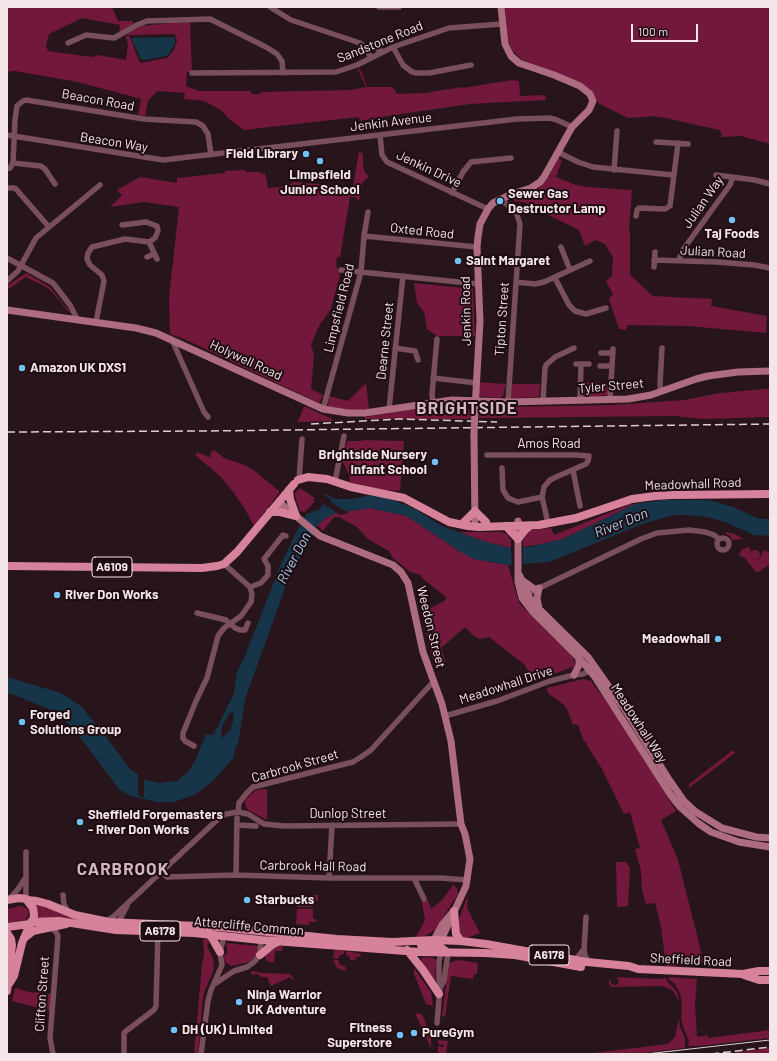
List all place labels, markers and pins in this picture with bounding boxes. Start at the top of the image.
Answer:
place label: Field Library [226,146,298,162]
marker: Field Library [301,149,311,159]
marker: Limpsfield Junior School [315,156,325,166]
place label: Limpsfield Junior School [280,167,360,198]
place label: Sewer Gas Destructor Lamp [508,186,606,217]
marker: Sewer Gas Destructor Lamp [495,196,505,206]
marker: Taj Foods [727,215,737,225]
place label: Taj Foods [705,226,759,242]
place label: Saint Margaret [466,253,550,269]
marker: Saint Margaret [453,256,463,266]
place label: Amazon UK DXS1 [30,360,126,376]
marker: Amazon UK DXS1 [17,363,27,373]
place label: Brightside Nursery Infant School [319,447,427,478]
marker: Brightside Nursery Infant School [430,457,440,467]
place label: River Don Works [65,587,158,603]
marker: River Don Works [52,590,62,600]
place label: Meadowhall [642,631,710,647]
marker: Meadowhall [713,634,723,644]
place label: Forged Solutions Group [30,707,121,738]
marker: Forged Solutions Group [17,717,27,727]
place label: Sheffield Forgemasters - River Don Works [88,807,223,838]
marker: Sheffield Forgemasters - River Don Works [75,817,85,827]
place label: Starbucks [255,892,314,908]
marker: Starbucks [242,895,252,905]
place label: Ninja Warrior UK Adventure [247,987,326,1018]
marker: Ninja Warrior UK Adventure [234,997,244,1007]
place label: Fitness Superstore [327,1020,392,1051]
place label: DH (UK) Limited [182,1022,273,1038]
marker: DH (UK) Limited [169,1025,179,1035]
place label: PureGym [422,1025,474,1041]
marker: PureGym [409,1028,419,1038]
marker: Fitness Superstore [395,1030,405,1040]

